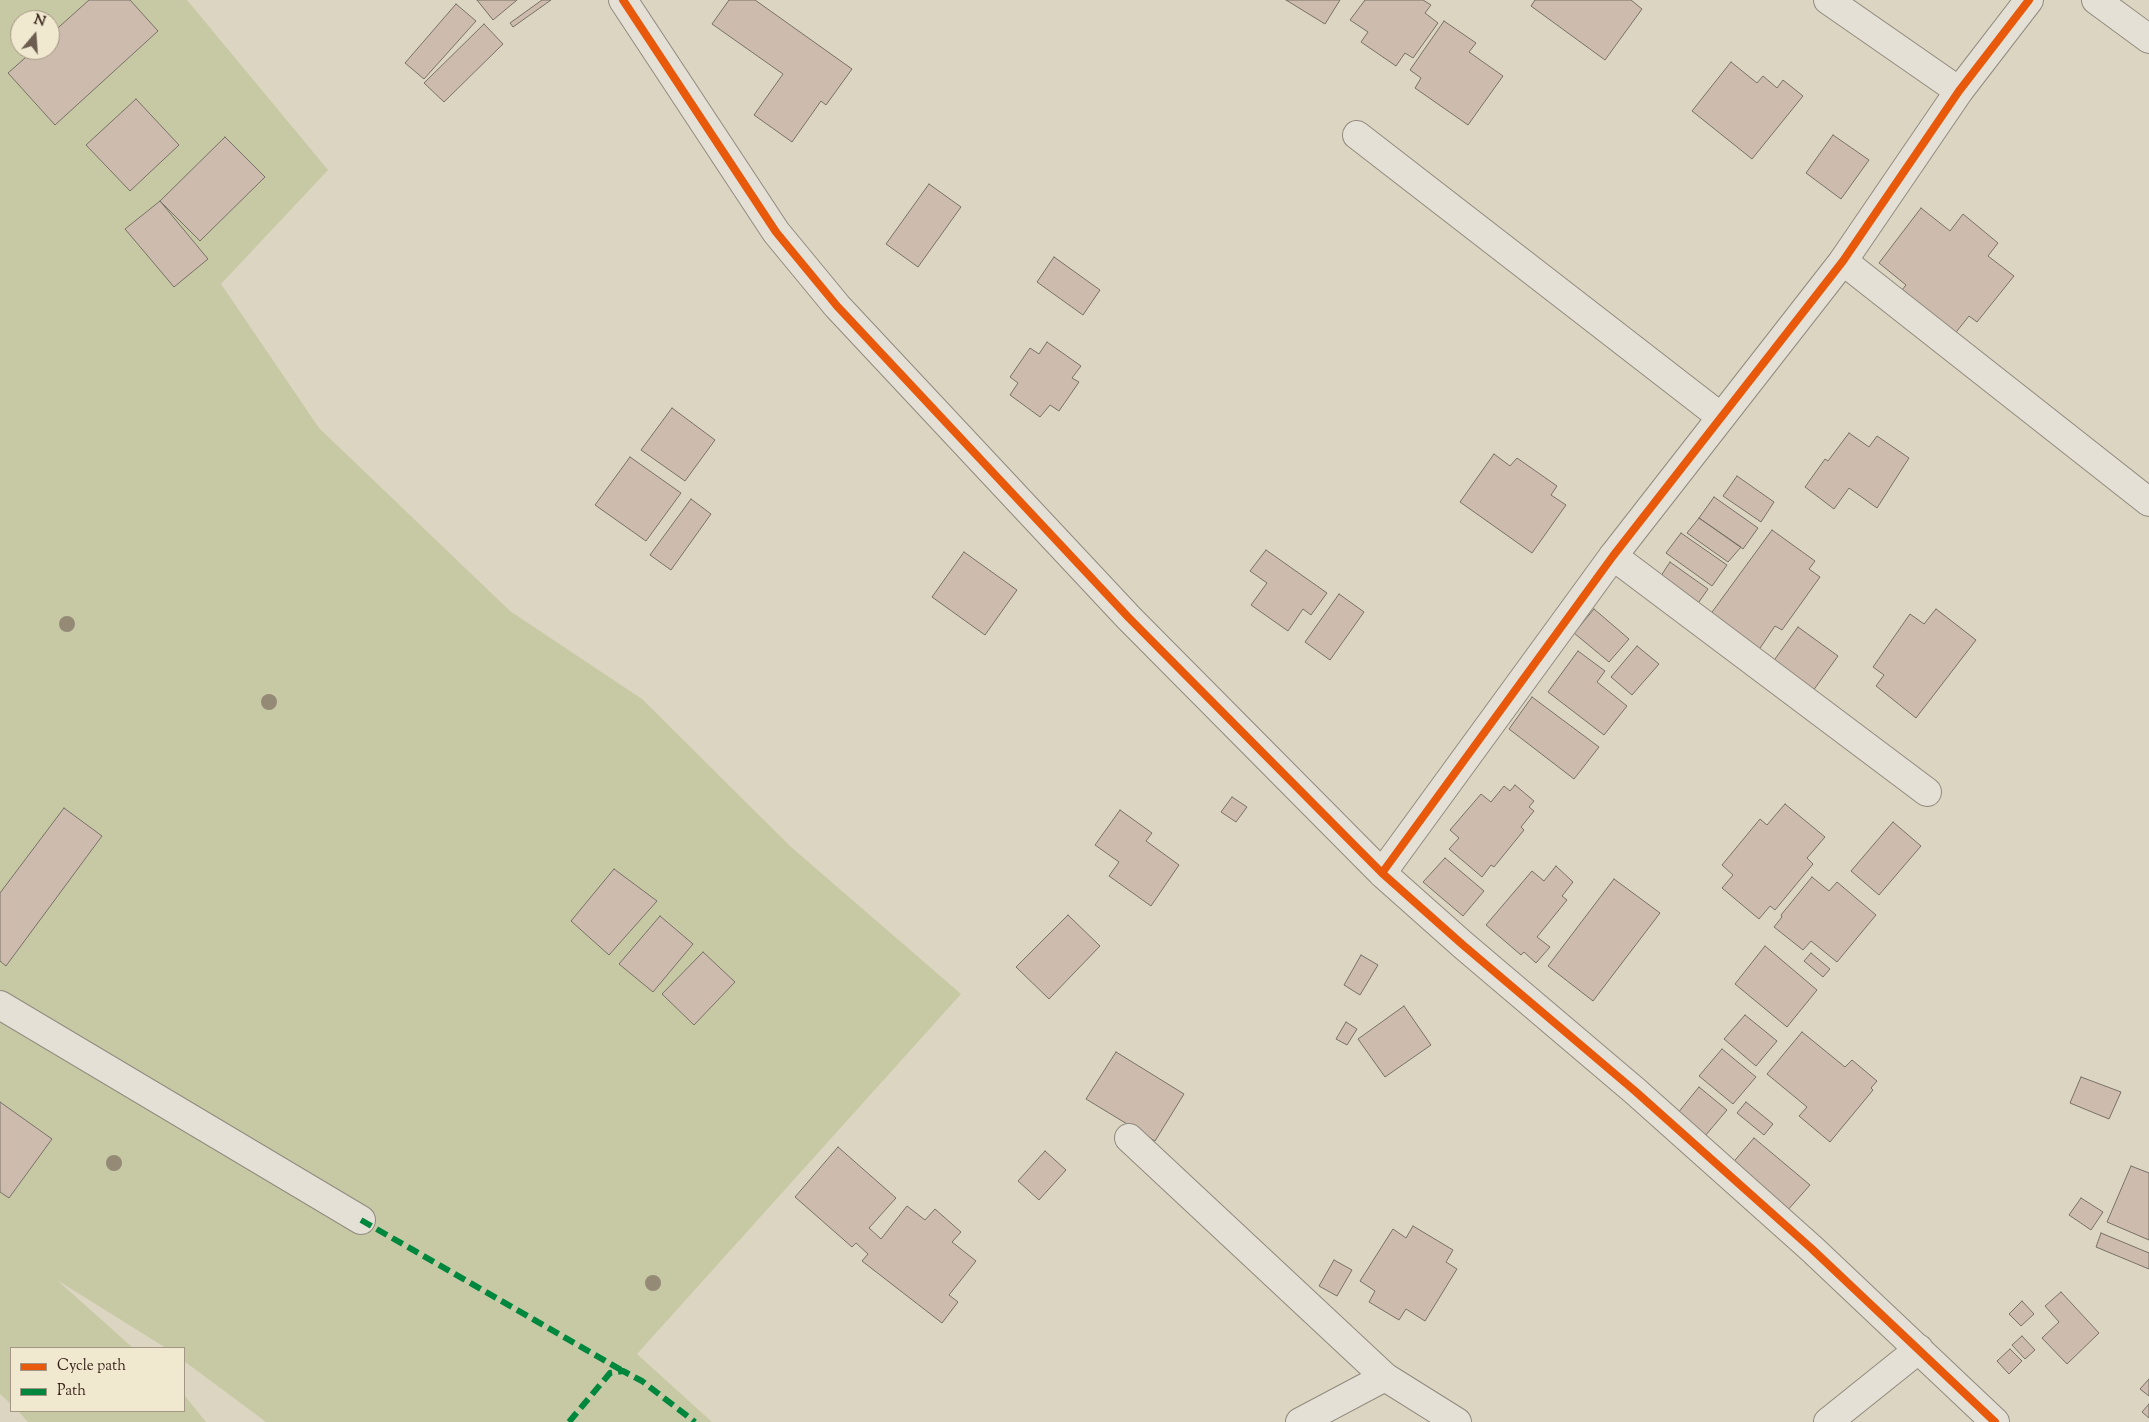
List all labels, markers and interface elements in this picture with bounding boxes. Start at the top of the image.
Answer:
north arrow [10,10,60,60]
text: N [31,10,48,33]
legend [10,1347,185,1412]
text: Cycle path [57,1356,126,1377]
text: Path [57,1381,86,1402]

